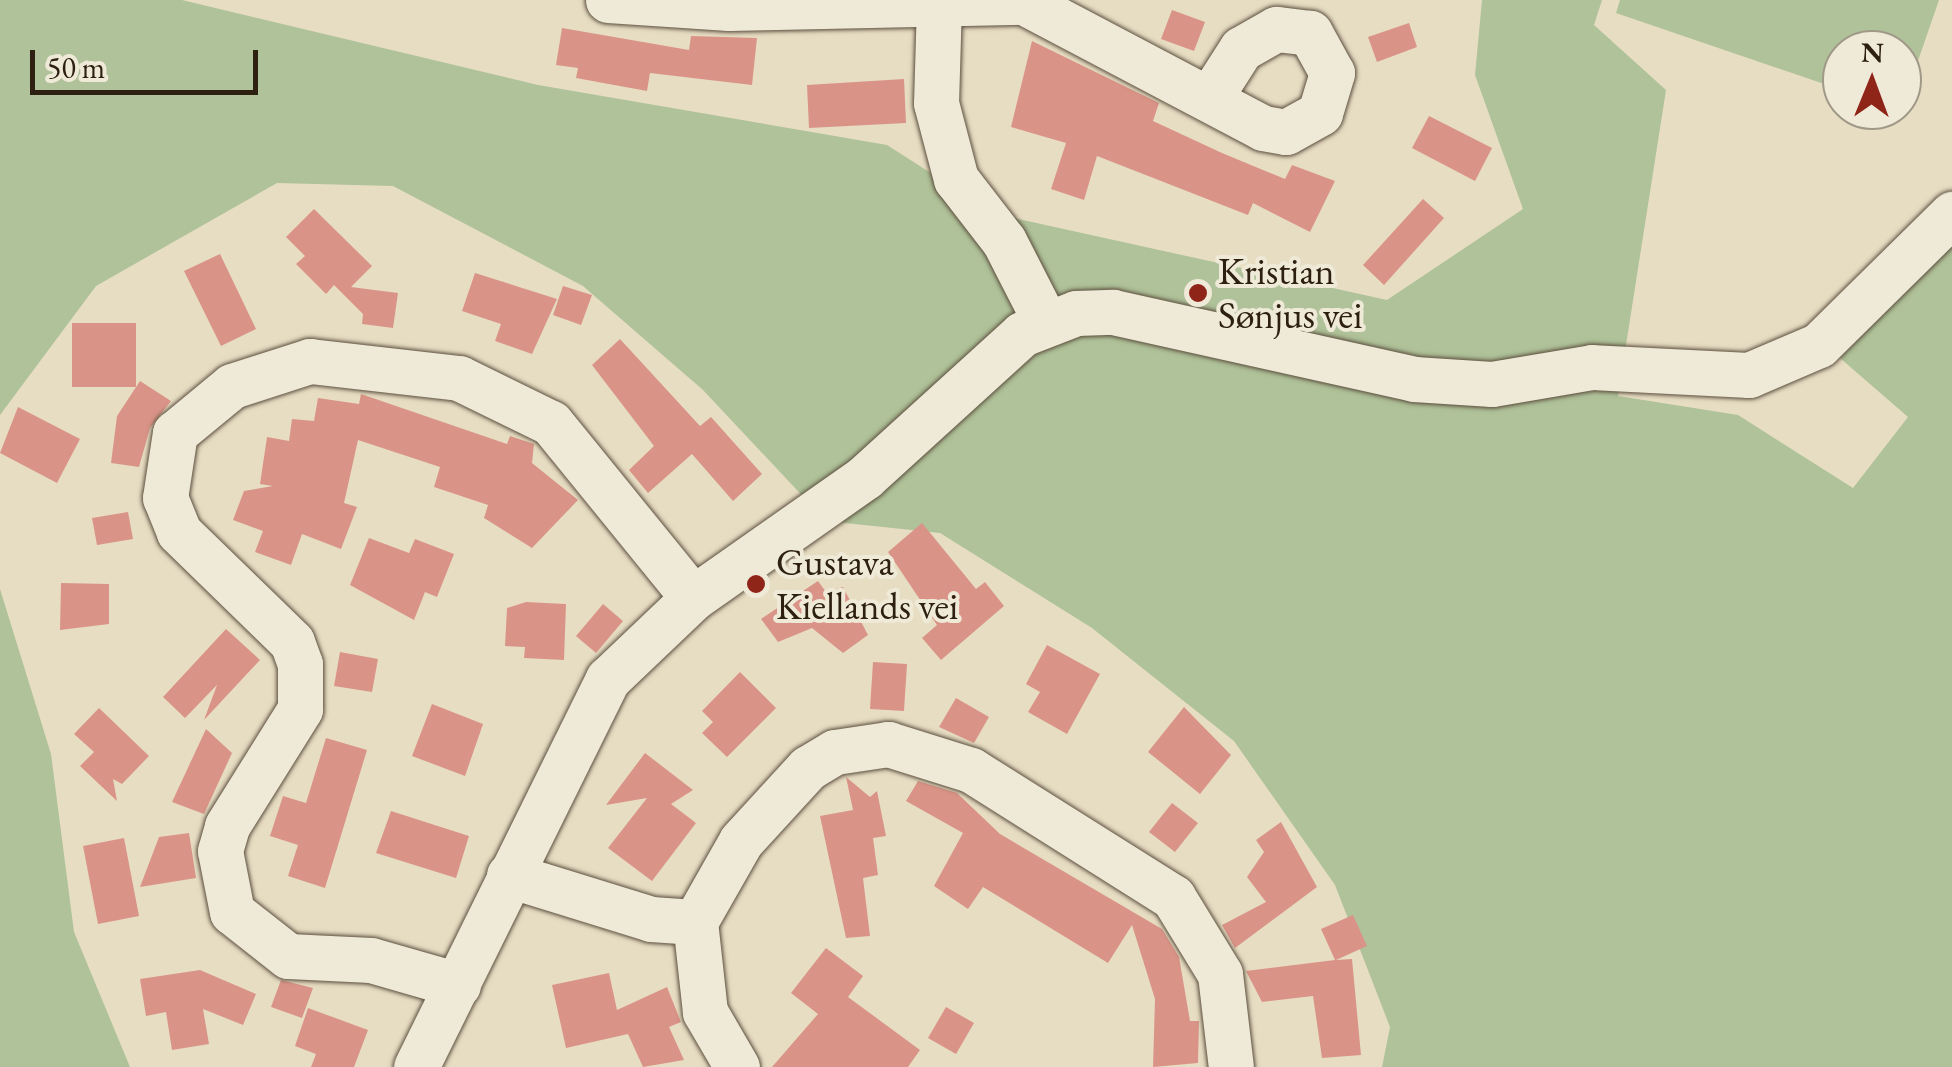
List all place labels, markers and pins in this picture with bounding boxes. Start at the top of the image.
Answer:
place label: Kristian Sønjus vei [1218,248,1362,338]
marker: Kristian Sønjus vei [1187,282,1209,304]
place label: Gustava Kiellands vei [776,539,958,628]
marker: Gustava Kiellands vei [745,573,767,595]

